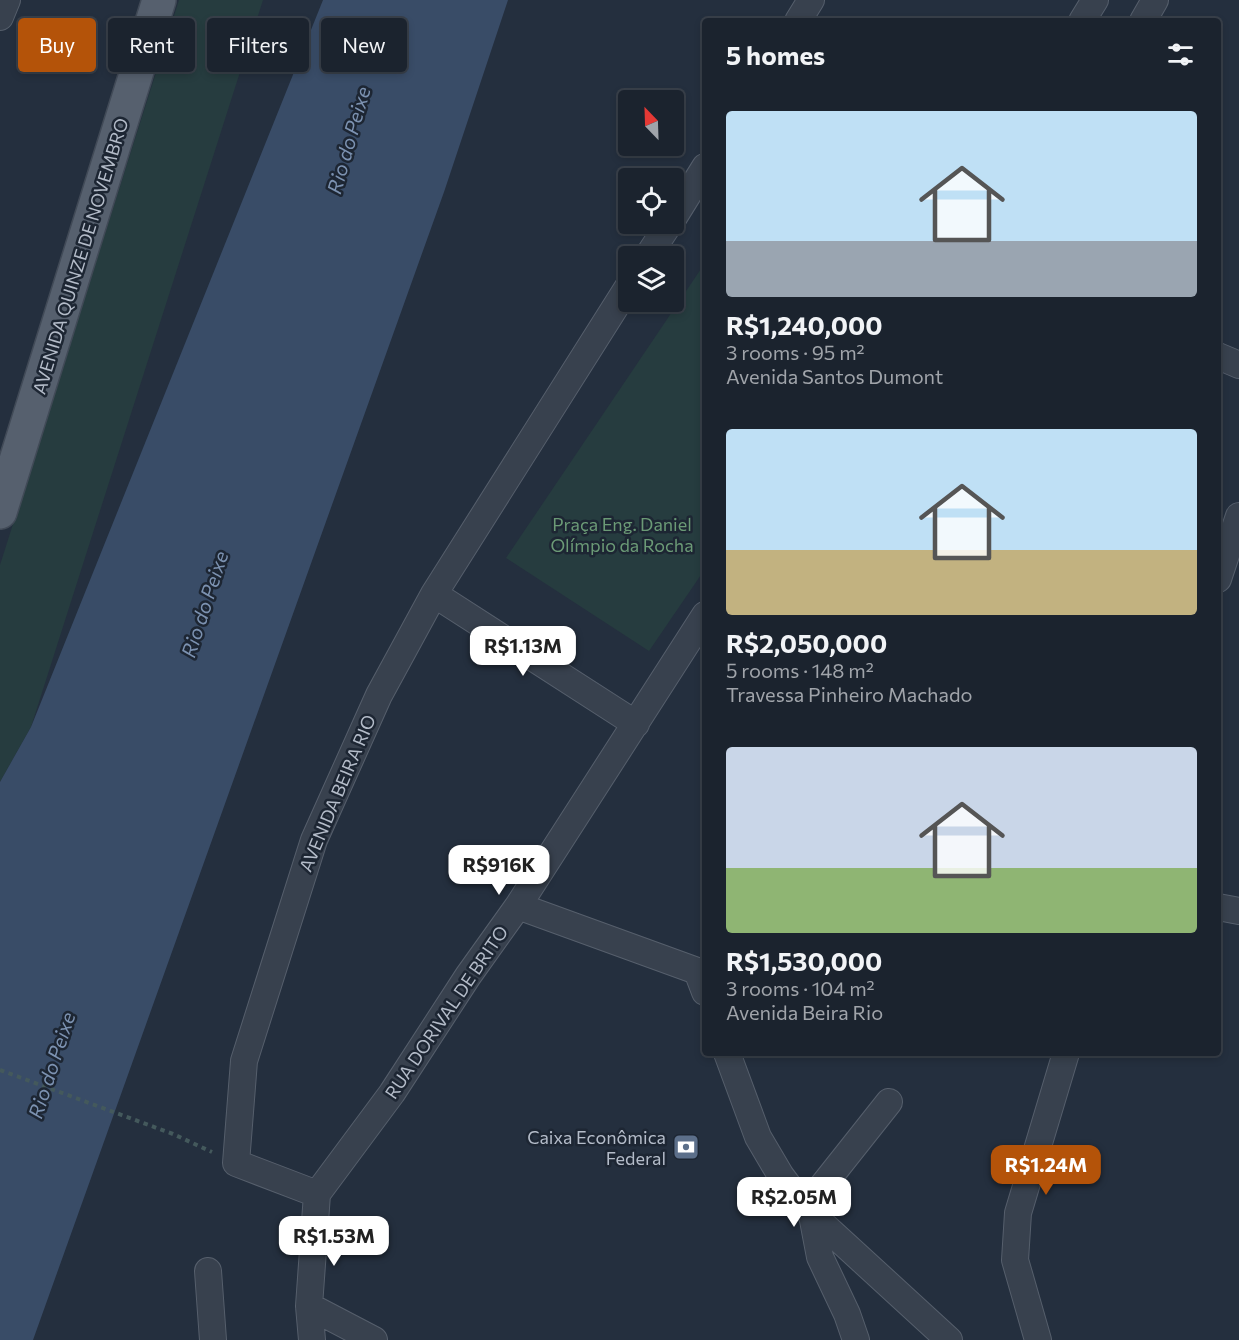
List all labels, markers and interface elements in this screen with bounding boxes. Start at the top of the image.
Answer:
chip: Buy [18,18,96,72]
chip: Rent [108,18,195,72]
chip: Filters [207,18,309,72]
chip: New [321,18,407,72]
icon: filters [1164,38,1197,71]
text: 5 homes [726,39,825,70]
water label: Rio do Peixe [321,83,375,196]
north arrow [618,90,684,156]
map controls [618,90,684,312]
street label: AVENIDA QUINZE DE NOVEMBRO [27,115,133,397]
icon: home [908,150,1016,258]
button: locate [618,168,684,234]
button: layers [618,246,684,312]
text: R$1,240,000 [726,309,882,340]
text: 3 rooms · 95 m² [726,340,865,364]
text: Avenida Santos Dumont [726,364,943,388]
icon: home [908,468,1016,576]
park label: Praça Eng. Daniel Olímpio da Rocha [550,513,694,556]
water label: Rio do Peixe [176,547,233,660]
pin: R$1.13M [468,626,578,677]
text: R$2,050,000 [726,627,887,658]
text: R$1.13M [484,633,562,657]
text: 5 rooms · 148 m² [726,658,874,682]
text: Travessa Pinheiro Machado [726,682,973,706]
street label: AVENIDA BEIRA RIO [294,711,380,875]
icon: home [908,786,1016,894]
pin: R$916K [450,845,548,896]
text: R$916K [462,852,536,876]
street label: RUA DORIVAL DE BRITO [380,921,512,1103]
text: R$1,530,000 [726,945,882,976]
text: 3 rooms · 104 m² [726,976,875,1000]
text: Avenida Beira Rio [726,1000,883,1024]
water label: Rio do Peixe [23,1008,80,1121]
place label: Caixa Econômica Federal [527,1126,666,1169]
bank icon: Caixa Econômica Federal [671,1132,701,1162]
pin: R$1.24M [991,1145,1101,1196]
text: R$1.24M [1005,1152,1087,1176]
pin: R$2.05M [739,1177,849,1228]
text: R$2.05M [751,1184,837,1208]
pin: R$1.53M [279,1216,389,1267]
text: R$1.53M [293,1223,375,1247]

